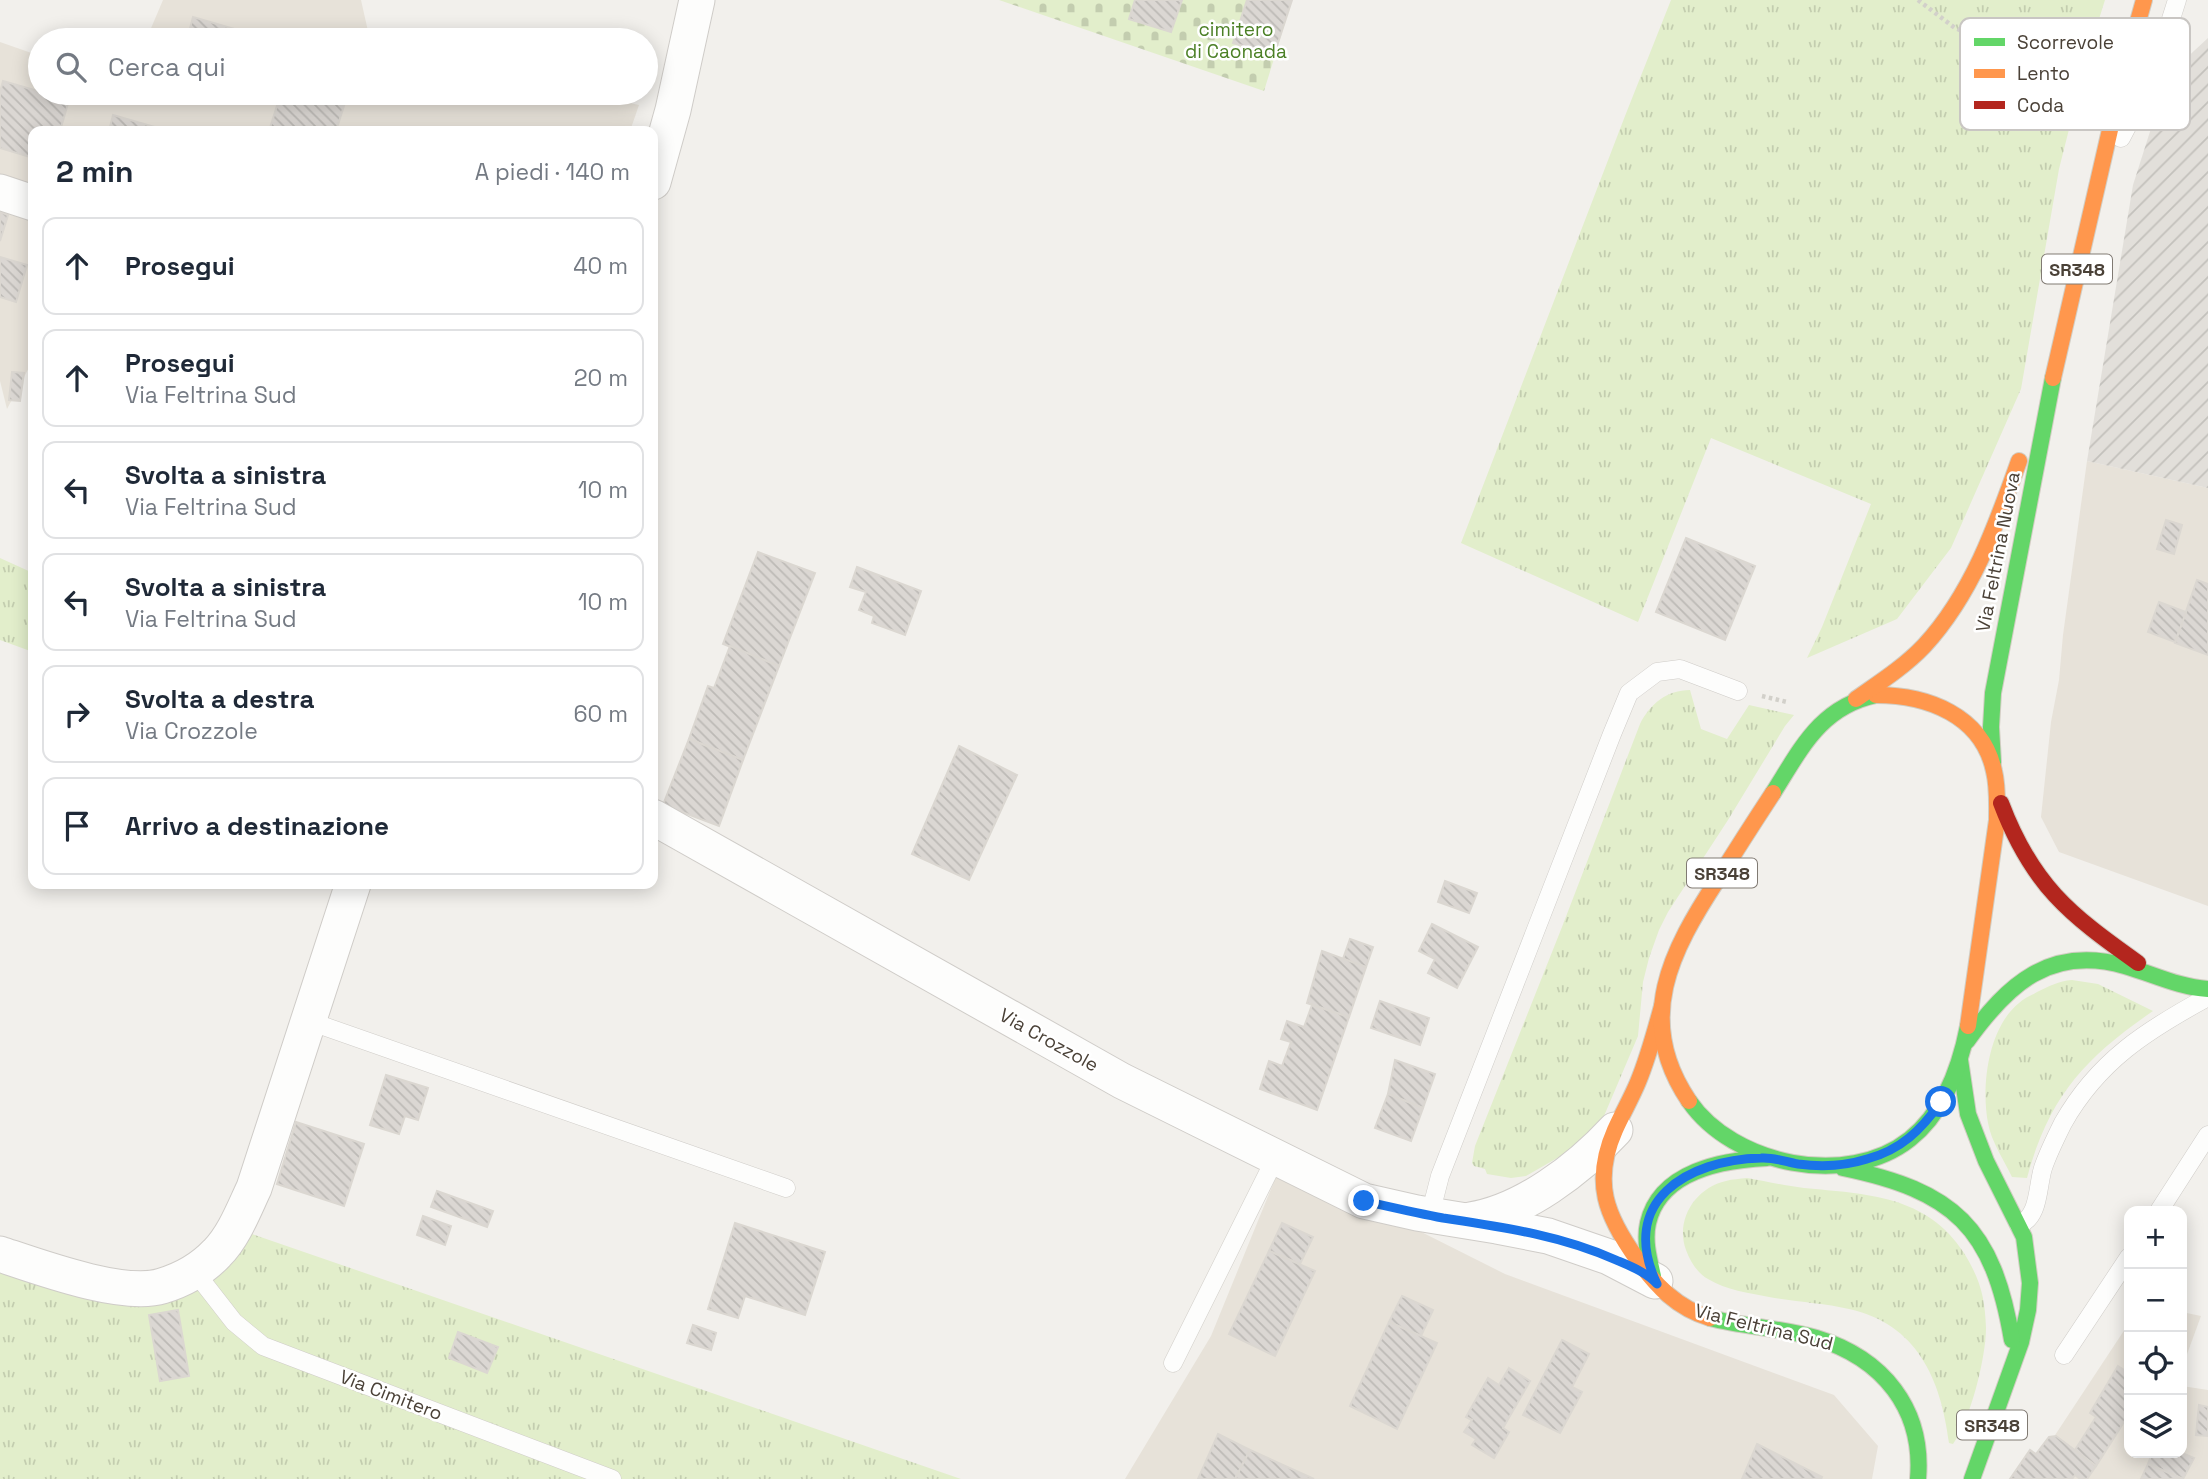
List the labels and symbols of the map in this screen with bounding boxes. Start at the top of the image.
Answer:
park label: cimitero di Caonada [1185,17,1287,64]
legend [1960,18,2190,130]
text: Scorrevole [2017,30,2114,55]
text: Lento [2017,61,2070,86]
text: Coda [2017,93,2064,118]
road number: SR348 [2042,255,2112,284]
street label: Via Feltrina Nuova [1970,470,2026,634]
road number: SR348 [1687,858,1757,888]
street label: Via Crozzole [995,1002,1103,1078]
route start [1925,1086,1956,1117]
route end [1348,1185,1379,1216]
street label: Via Feltrina Sud [1692,1298,1836,1356]
street label: Via Cimitero [336,1364,446,1426]
road number: SR348 [1957,1410,2027,1440]

